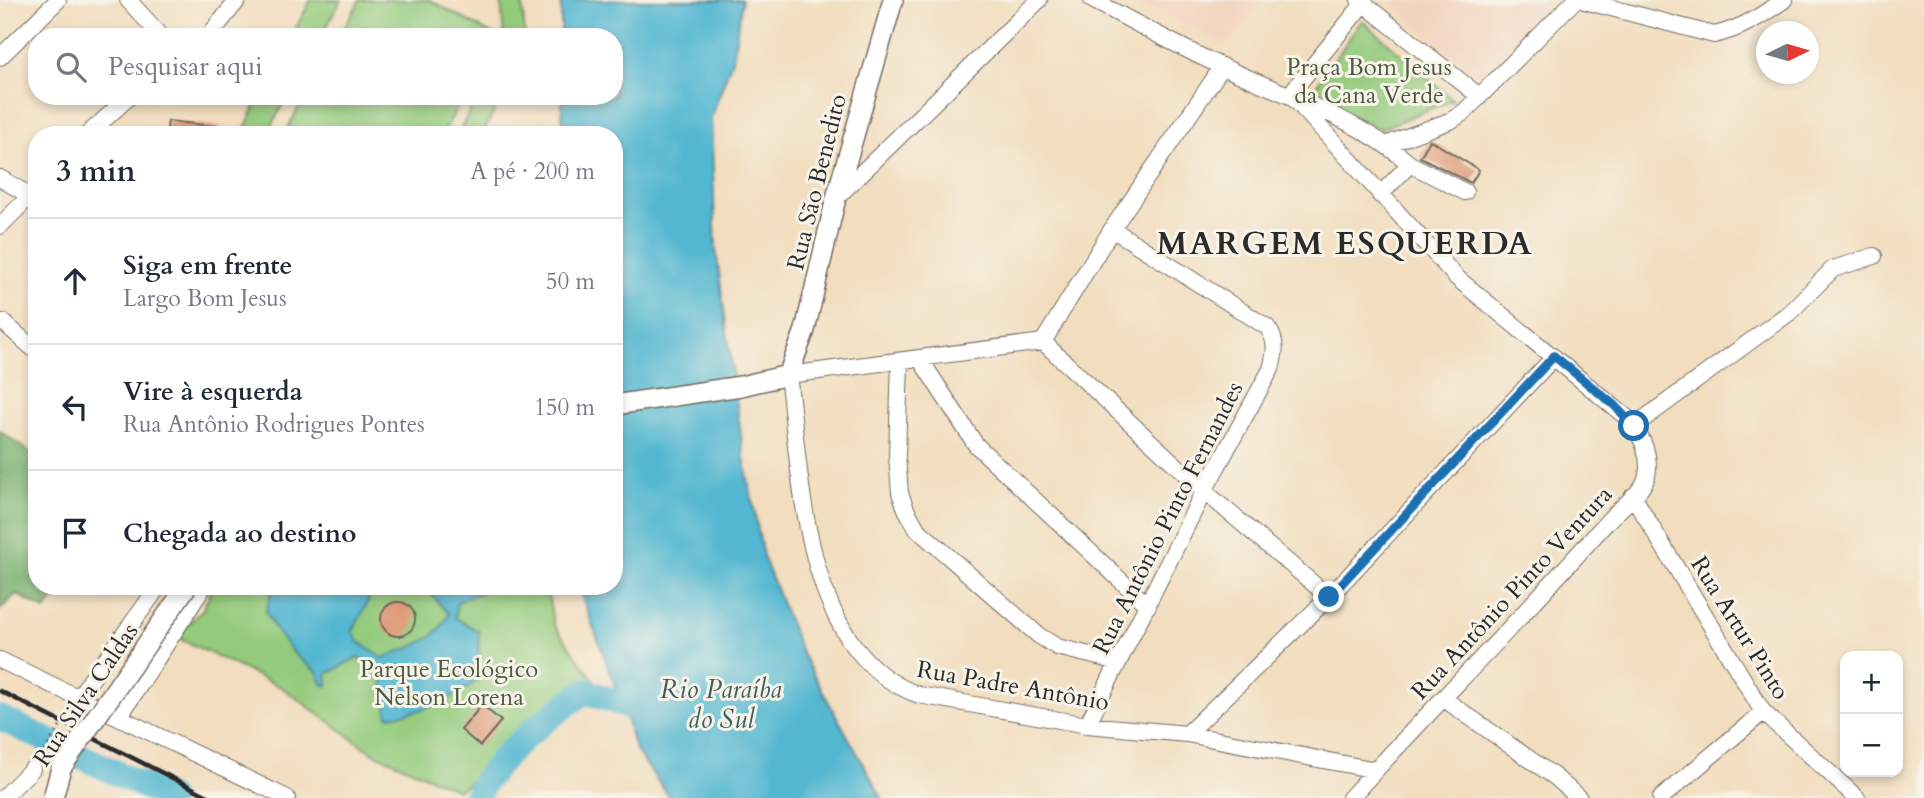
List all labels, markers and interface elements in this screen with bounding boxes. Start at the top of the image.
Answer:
north arrow [1756,21,1819,84]
search box [28,28,623,105]
icon: search [52,48,90,86]
text: Pesquisar aqui [108,49,263,84]
park label: Praça Bom Jesus da Cana Verde [1286,51,1452,112]
street label: Rua São Benedito [779,90,855,273]
text: 3 min [56,151,136,192]
text: A pé · 200 m [471,156,595,187]
district label: MARGEM ESQUERDA [1156,222,1534,266]
text: Siga em frente [123,248,292,283]
icon: ahead [56,262,94,300]
text: 50 m [546,266,595,297]
text: Largo Bom Jesus [123,283,287,314]
text: Vire à esquerda [123,374,303,409]
street label: Rua Antônio Pinto Fernandes [1085,376,1251,660]
icon: left [56,388,94,426]
text: 150 m [534,392,595,423]
text: Rua Antônio Rodrigues Pontes [123,409,425,440]
route start [1618,410,1649,441]
street label: Rua Antônio Pinto Ventura [1404,478,1620,707]
icon: arrive [56,514,94,552]
text: Chegada ao destino [123,516,356,551]
street label: Rua Artur Pinto [1683,550,1797,706]
route end [1313,581,1344,612]
street label: Rua Silva Caldas [26,617,146,773]
map controls [1840,651,1903,777]
button: + [1840,651,1903,714]
park label: Parque Ecológico Nelson Lorena [360,653,538,714]
street label: Rua Padre Antônio [914,653,1112,719]
water label: Rio Paraíba do Sul [660,672,782,737]
button: − [1840,714,1903,777]

